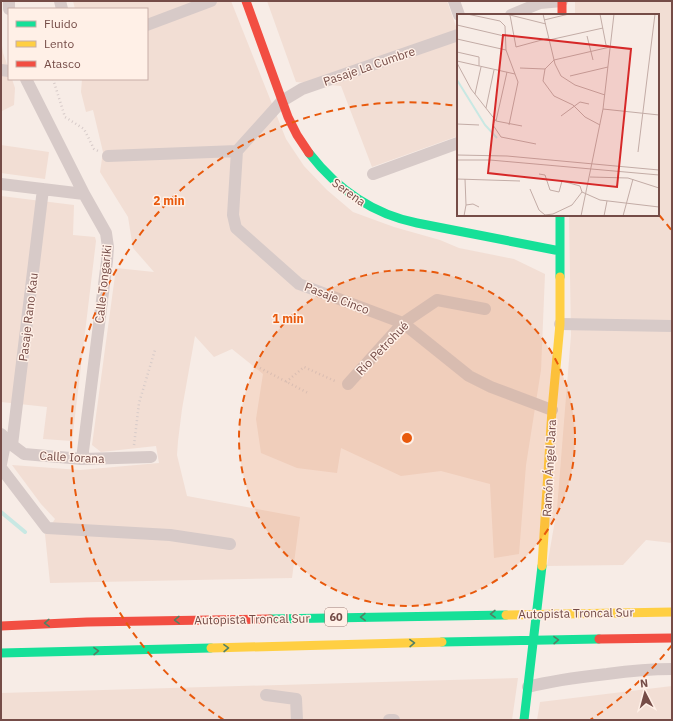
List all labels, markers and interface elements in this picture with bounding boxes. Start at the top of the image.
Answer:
legend [8,8,148,80]
inset map [457,14,659,216]
text: Fluido [44,16,78,31]
text: Lento [44,36,74,51]
street label: Pasaje La Cumbre [321,43,417,89]
text: Atasco [44,56,81,71]
street label: Serena [329,175,369,209]
text: 2 min [153,193,185,208]
street label: Calle Tongariki [91,244,115,324]
street label: Pasaje Rano Kau [15,272,41,362]
street label: Pasaje Cinco [302,279,372,317]
text: 1 min [272,311,304,326]
street label: Río Petrohué [353,318,412,378]
street label: Ramón Ángel Jara [539,418,559,517]
centre of rings [400,431,414,445]
street label: Calle Iorana [39,448,106,466]
street label: Autopista Troncal Sur [518,604,634,622]
road number: 60 [325,608,347,626]
street label: Autopista Troncal Sur [194,610,310,628]
one-way arrow [490,610,496,618]
one-way arrow [360,613,366,621]
one-way arrow [174,616,180,624]
one-way arrow [44,619,50,627]
one-way arrow [553,636,559,645]
one-way arrow [409,639,415,647]
one-way arrow [223,643,229,652]
one-way arrow [93,647,99,655]
north arrow [625,673,665,713]
text: N [639,676,649,690]

